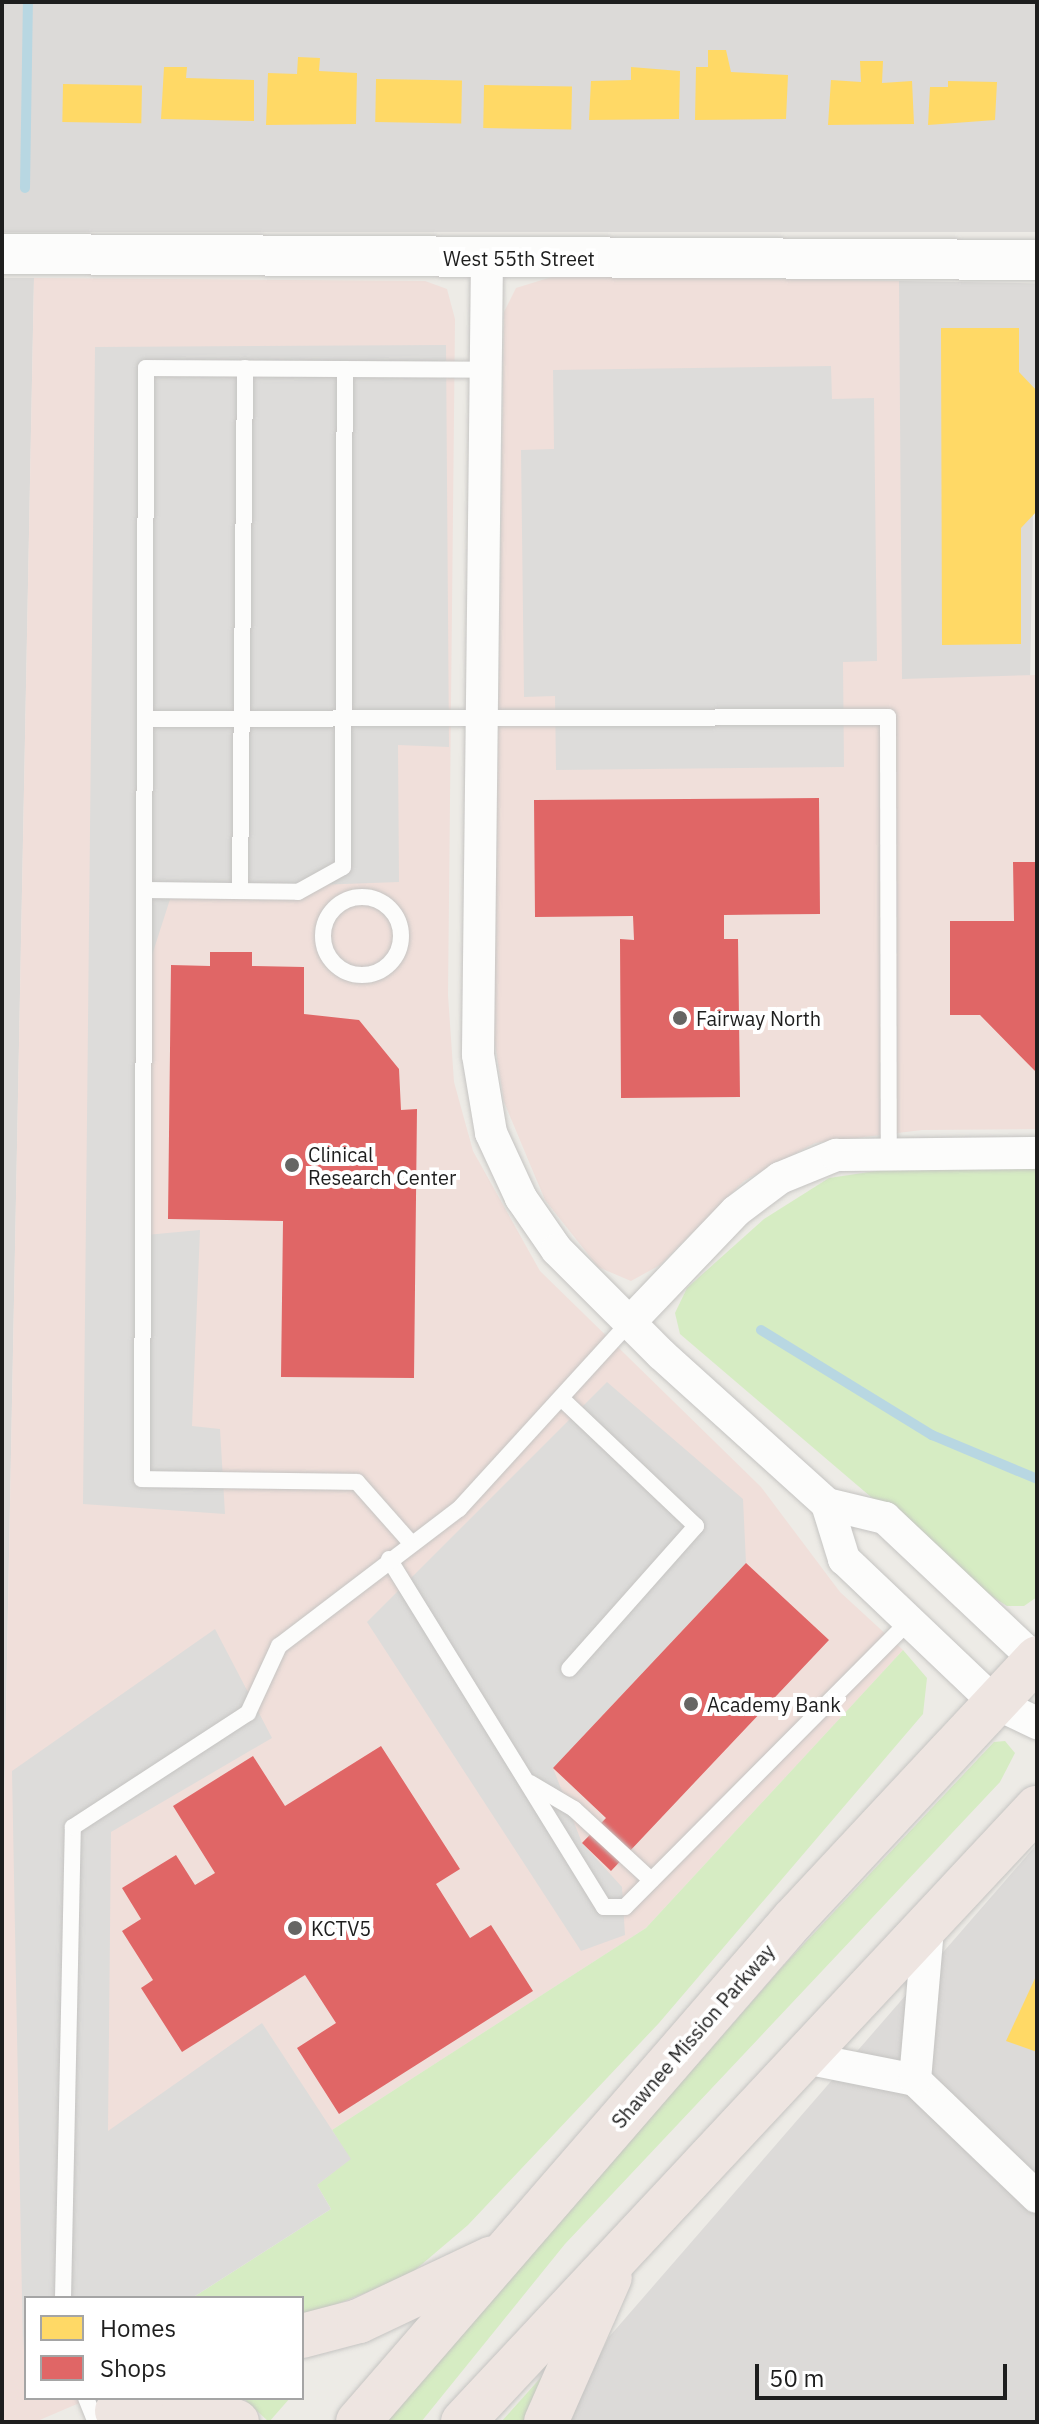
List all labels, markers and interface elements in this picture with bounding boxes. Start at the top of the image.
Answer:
street label: West 55th Street [443,246,595,270]
place label: Fairway North [696,1006,821,1030]
marker: Fairway North [671,1009,689,1027]
place label: Clinical Research Center [308,1142,456,1189]
marker: Clinical Research Center [283,1156,301,1174]
place label: Academy Bank [707,1692,841,1716]
marker: Academy Bank [682,1695,700,1713]
place label: KCTV5 [311,1916,371,1940]
marker: KCTV5 [286,1919,304,1937]
street label: Shawnee Mission Parkway [606,1939,780,2133]
legend [24,2296,304,2400]
text: Homes [100,2312,176,2344]
scale bar [759,2348,1011,2398]
text: Shops [100,2352,167,2384]
text: 50 m [769,2362,824,2394]

